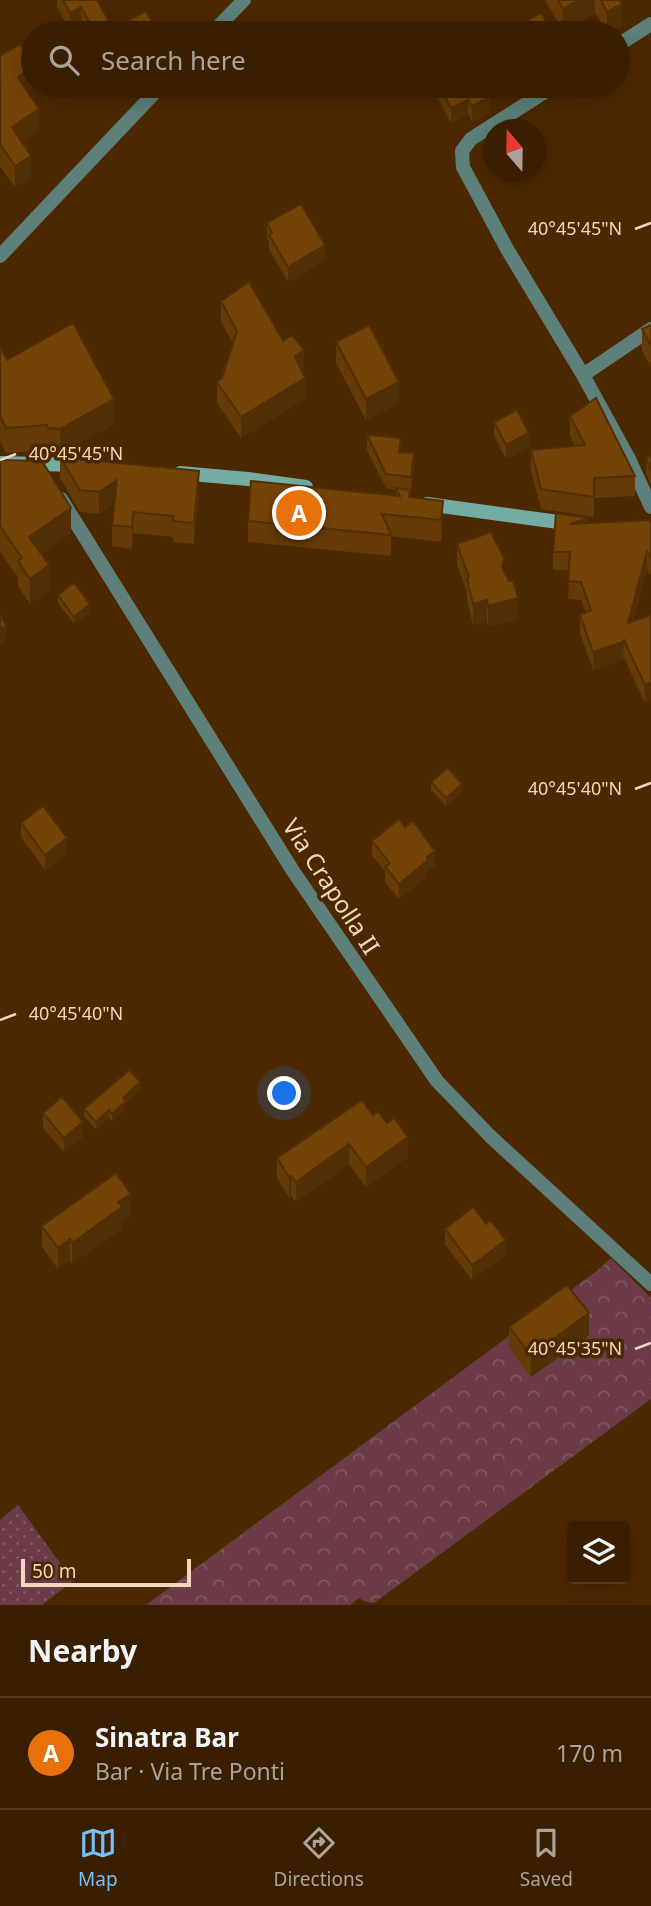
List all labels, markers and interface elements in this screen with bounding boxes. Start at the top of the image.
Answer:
search box [21,21,630,98]
icon: search [45,41,83,79]
text: Search here [101,42,246,78]
north arrow [483,119,546,182]
text: 40°45'45"N [528,216,622,240]
text: 40°45'45"N [29,441,123,465]
pin: A [276,487,322,539]
text: 40°45'40"N [528,776,622,800]
street label: Via Crapolla II [276,812,388,960]
text: 40°45'40"N [29,1001,123,1025]
your location [267,1076,301,1110]
text: 40°45'35"N [528,1336,622,1360]
map controls [567,1521,630,1584]
button: layers [567,1521,630,1584]
scale bar [21,1556,191,1588]
text: 50 m [32,1558,76,1584]
text: Nearby [28,1630,137,1671]
text: Sinatra Bar [95,1719,239,1755]
text: A [43,1737,59,1769]
text: 170 m [556,1737,623,1769]
text: Bar · Via Tre Ponti [95,1755,285,1787]
tab: Map [78,1824,118,1892]
tab: Directions [274,1824,364,1892]
tab: Saved [520,1824,573,1892]

